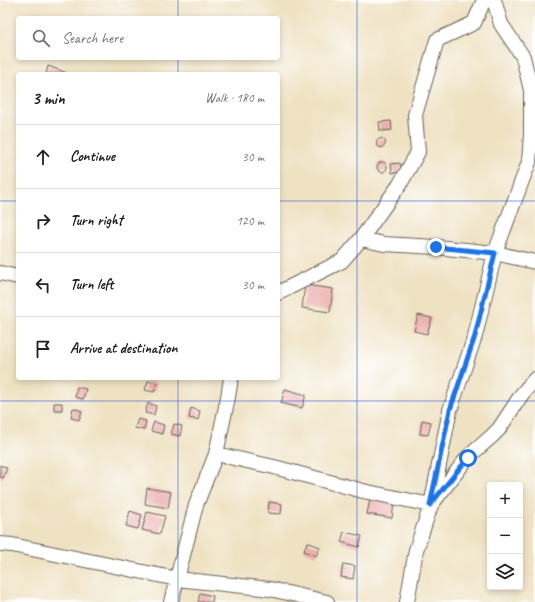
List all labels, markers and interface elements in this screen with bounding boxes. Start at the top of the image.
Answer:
search box [16,16,280,60]
icon: search [30,27,52,49]
text: Search here [62,29,123,48]
text: 3 min [32,88,65,109]
text: Walk · 180 m [205,90,264,106]
icon: ahead [32,146,54,168]
text: Continue [70,147,115,166]
text: 30 m [242,149,264,165]
icon: right [32,210,54,232]
text: Turn right [70,211,123,230]
text: 120 m [236,213,264,229]
route end [427,238,445,256]
icon: left [32,274,54,296]
text: Turn left [70,275,113,294]
text: 30 m [242,277,264,293]
icon: arrive [32,338,54,360]
text: Arrive at destination [70,339,177,358]
route start [459,449,477,467]
map controls [487,482,523,590]
button: + [487,482,523,518]
button: − [487,518,523,554]
button: layers [487,554,523,590]

